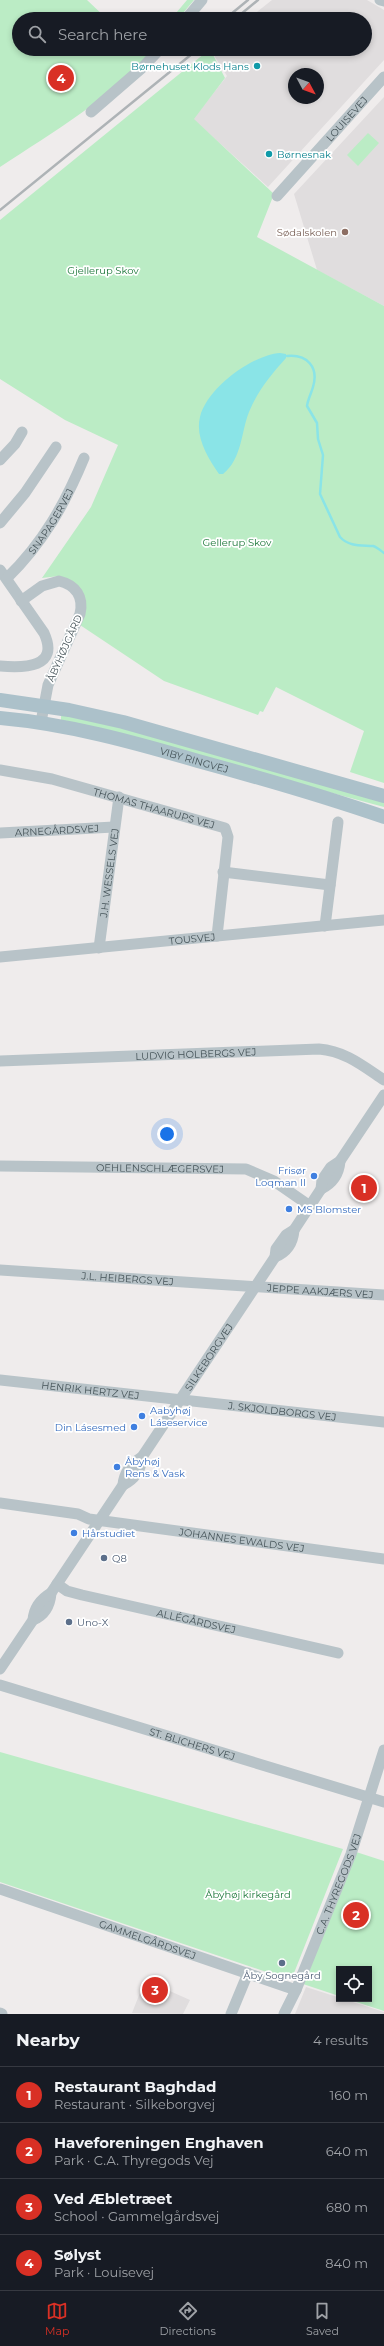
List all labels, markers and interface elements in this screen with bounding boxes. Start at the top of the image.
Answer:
search box [12,12,372,56]
icon: search [26,23,48,45]
text: Search here [58,25,147,44]
place label: Børnehuset Klods Hans [131,60,249,73]
marker: Børnehuset Klods Hans [252,61,262,71]
pin: 4 [48,63,74,93]
north arrow [288,68,324,104]
street label: LOUISEVEJ [323,94,371,144]
place label: Børnesnak [277,148,331,161]
marker: Børnesnak [264,149,274,159]
place label: Sødalskolen [277,226,337,239]
marker: Sødalskolen [340,227,350,237]
park label: Gjellerup Skov [67,264,139,277]
street label: SNAPAGERVEJ [25,486,76,557]
park label: Gellerup Skov [203,536,272,549]
street label: ÅBYHØJGÅRD [44,613,85,684]
street label: VIBY RINGVEJ [158,744,230,776]
street label: THOMAS THAARUPS VEJ [92,785,216,832]
street label: ARNEGÅRDSVEJ [14,822,99,839]
street label: J.H. WESSELS VEJ [97,827,122,919]
street label: TOUSVEJ [168,930,216,948]
street label: LUDVIG HOLBERGS VEJ [135,1045,257,1063]
your location [157,1124,177,1144]
street label: OEHLENSCHLÆGERSVEJ [96,1161,224,1176]
place label: Frisør Loqman II [255,1164,306,1189]
marker: Frisør Loqman II [309,1171,319,1181]
pin: 1 [351,1173,377,1203]
place label: MS Blomster [297,1203,361,1216]
marker: MS Blomster [284,1204,294,1214]
street label: J.L. HEIBERGS VEJ [80,1269,174,1288]
street label: JEPPE AAKJÆRS VEJ [266,1281,374,1301]
street label: SILKEBORGVEJ [182,1321,236,1393]
street label: HENRIK HERTZ VEJ [41,1379,140,1402]
street label: J. SKJOLDBORGS VEJ [227,1399,337,1424]
place label: Aabyhøj Láseservice [150,1404,207,1429]
marker: Aabyhøj Láseservice [137,1411,147,1421]
place label: Din Lásesmed [55,1421,126,1434]
marker: Din Lásesmed [129,1422,139,1432]
place label: Åbyhøj Rens & Vask [125,1455,185,1480]
marker: Åbyhøj Rens & Vask [112,1462,122,1472]
street label: JOHANNES EWALDS VEJ [177,1525,305,1555]
place label: Hårstudiet [82,1527,135,1540]
marker: Hårstudiet [69,1528,79,1538]
place label: Q8 [112,1552,127,1565]
marker: Q8 [99,1553,109,1563]
street label: ALLÉGÅRDSVEJ [155,1606,237,1637]
place label: Uno-X [77,1616,109,1629]
marker: Uno-X [64,1617,74,1627]
street label: ST. BLICHERS VEJ [148,1725,237,1763]
street label: C.A. THYREGODS VEJ [313,1832,364,1937]
park label: Åbyhøj kirkegård [205,1888,291,1901]
pin: 2 [343,1900,369,1930]
street label: GAMMELGÅRDSVEJ [97,1917,198,1962]
marker: Åby Sognegård [277,1958,287,1968]
map controls [336,1966,372,2002]
button: locate [336,1966,372,2002]
place label: Åby Sognegård [243,1969,321,1982]
pin: 3 [142,1975,168,2005]
text: Nearby [16,2030,80,2050]
text: 4 results [313,2032,368,2048]
text: Restaurant Baghdad [54,2077,216,2096]
text: 1 [26,2087,32,2103]
text: 160 m [330,2087,368,2103]
text: Restaurant · Silkeborgvej [54,2096,215,2112]
text: Haveforeningen Enghaven [54,2133,264,2152]
text: 2 [25,2143,33,2159]
text: 640 m [326,2143,368,2159]
text: Park · C.A. Thyregods Vej [54,2152,214,2168]
text: Ved Æbletræet [54,2189,172,2208]
text: 3 [25,2199,33,2215]
text: 680 m [326,2199,368,2215]
text: School · Gammelgårdsvej [54,2208,219,2224]
text: Sølyst [54,2245,101,2264]
text: 4 [25,2255,33,2271]
text: 840 m [325,2255,368,2271]
text: Park · Louisevej [54,2264,154,2280]
tab: Map [45,2300,69,2338]
tab: Directions [160,2300,216,2338]
tab: Saved [306,2300,339,2338]

